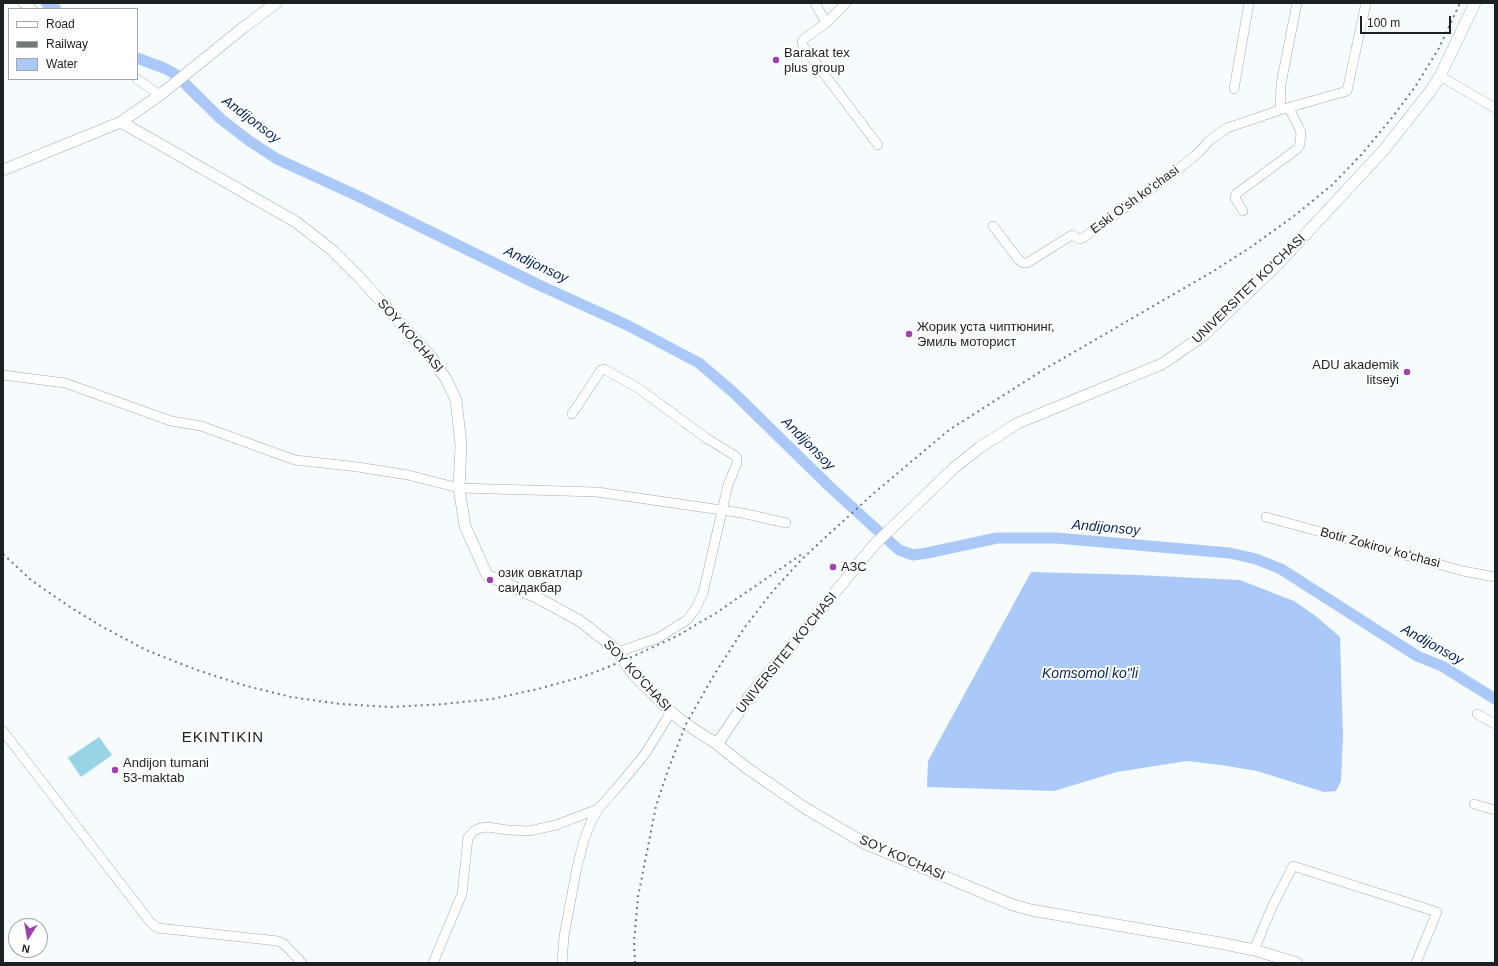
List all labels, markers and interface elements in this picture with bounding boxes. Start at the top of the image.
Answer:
legend [8,8,138,80]
scale bar [1362,8,1453,34]
text: 100 m [1367,16,1400,30]
text: Road [46,17,75,31]
text: Railway [46,37,88,51]
place label: Barakat tex plus group [784,45,850,76]
marker: Barakat tex plus group [771,55,781,65]
text: Water [46,57,78,71]
water label: Andijonsoy [219,93,283,147]
street label: Eski Oʻsh koʻchasi [1088,163,1182,237]
street label: UNIVERSITET KО‘CHASI [1189,231,1309,347]
water label: Andijonsoy [501,243,571,287]
street label: SOY KO'CHASI [374,296,446,376]
place label: Жорик уста чиптюнинг, Эмиль моторист [917,319,1055,350]
marker: Жорик уста чиптюнинг, Эмиль моторист [904,329,914,339]
place label: ADU akademik litseyi [1312,357,1399,388]
marker: ADU akademik litseyi [1402,367,1412,377]
water label: Andijonsoy [778,414,838,474]
water label: Andijonsoy [1071,517,1141,539]
street label: Botir Zokirov koʻchasi [1318,524,1442,572]
place label: АЗС [841,559,867,575]
marker: АЗС [828,562,838,572]
place label: озик овкатлар саидакбар [498,565,582,596]
marker: озик овкатлар саидакбар [485,575,495,585]
street label: UNIVERSITET KО‘CHASI [733,589,841,717]
water label: Andijonsoy [1398,621,1466,669]
street label: SOY KO'CHASI [600,637,674,715]
water label: Komsomol ko"li [1042,666,1138,682]
district label: EKINTIKIN [182,729,264,747]
place label: Andijon tumani 53-maktab [123,755,209,786]
marker: Andijon tumani 53-maktab [110,765,120,775]
street label: SOY KO'CHASI [857,832,947,884]
north arrow [8,918,48,958]
text: N [21,942,31,955]

